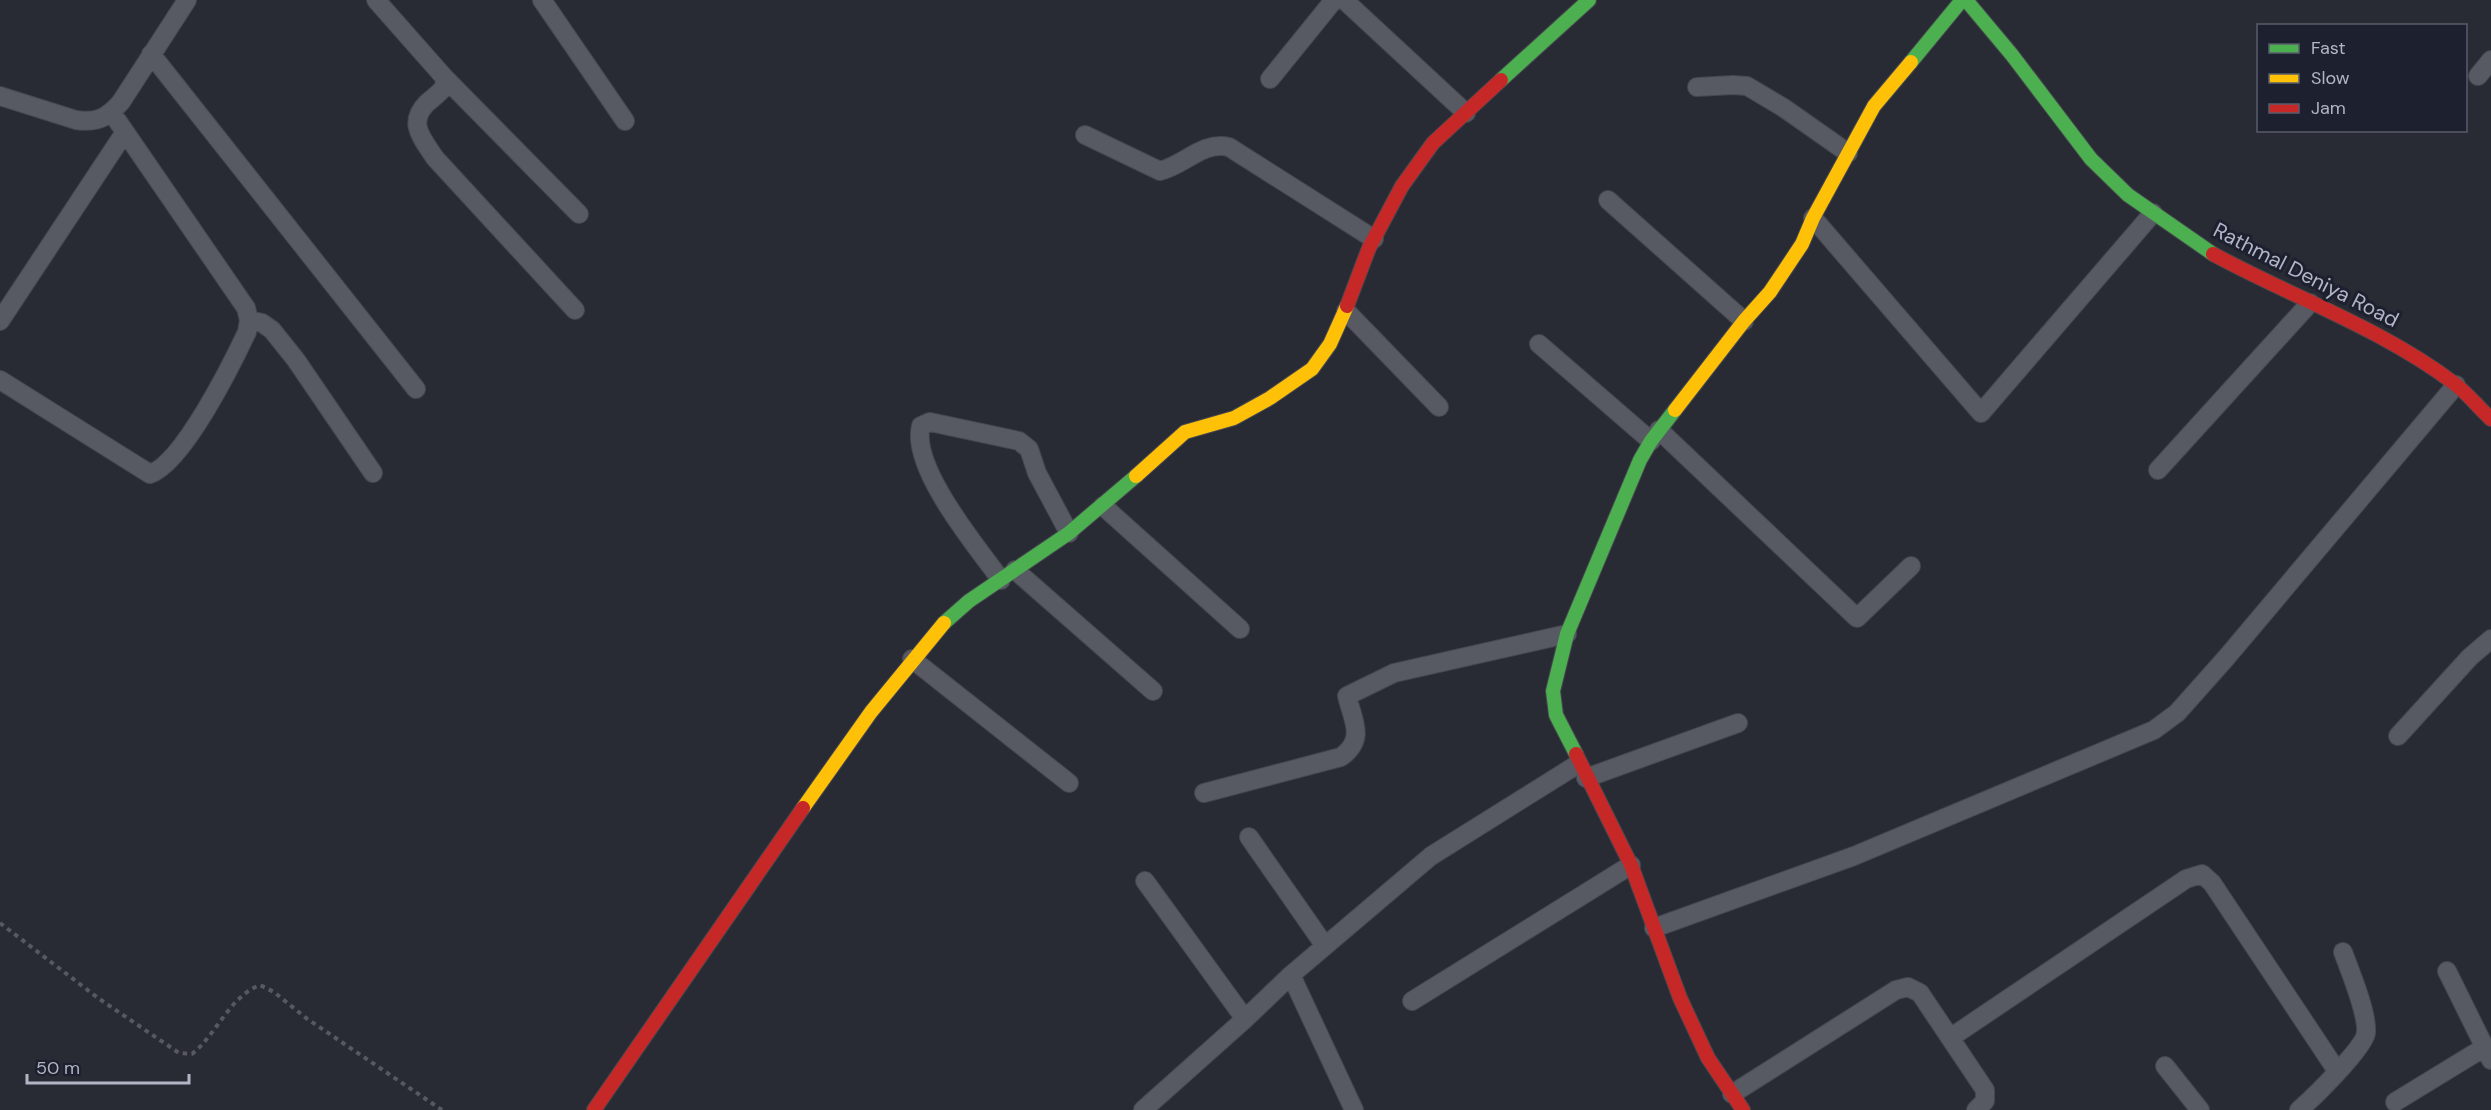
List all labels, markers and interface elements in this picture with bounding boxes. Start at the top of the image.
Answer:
legend [2257,24,2467,132]
text: Fast [2311,36,2346,60]
text: Slow [2311,66,2350,90]
text: Jam [2311,96,2346,120]
street label: Rathmal Deniya Road [2209,216,2403,334]
scale bar [27,1047,189,1085]
text: 50 m [36,1056,80,1080]

